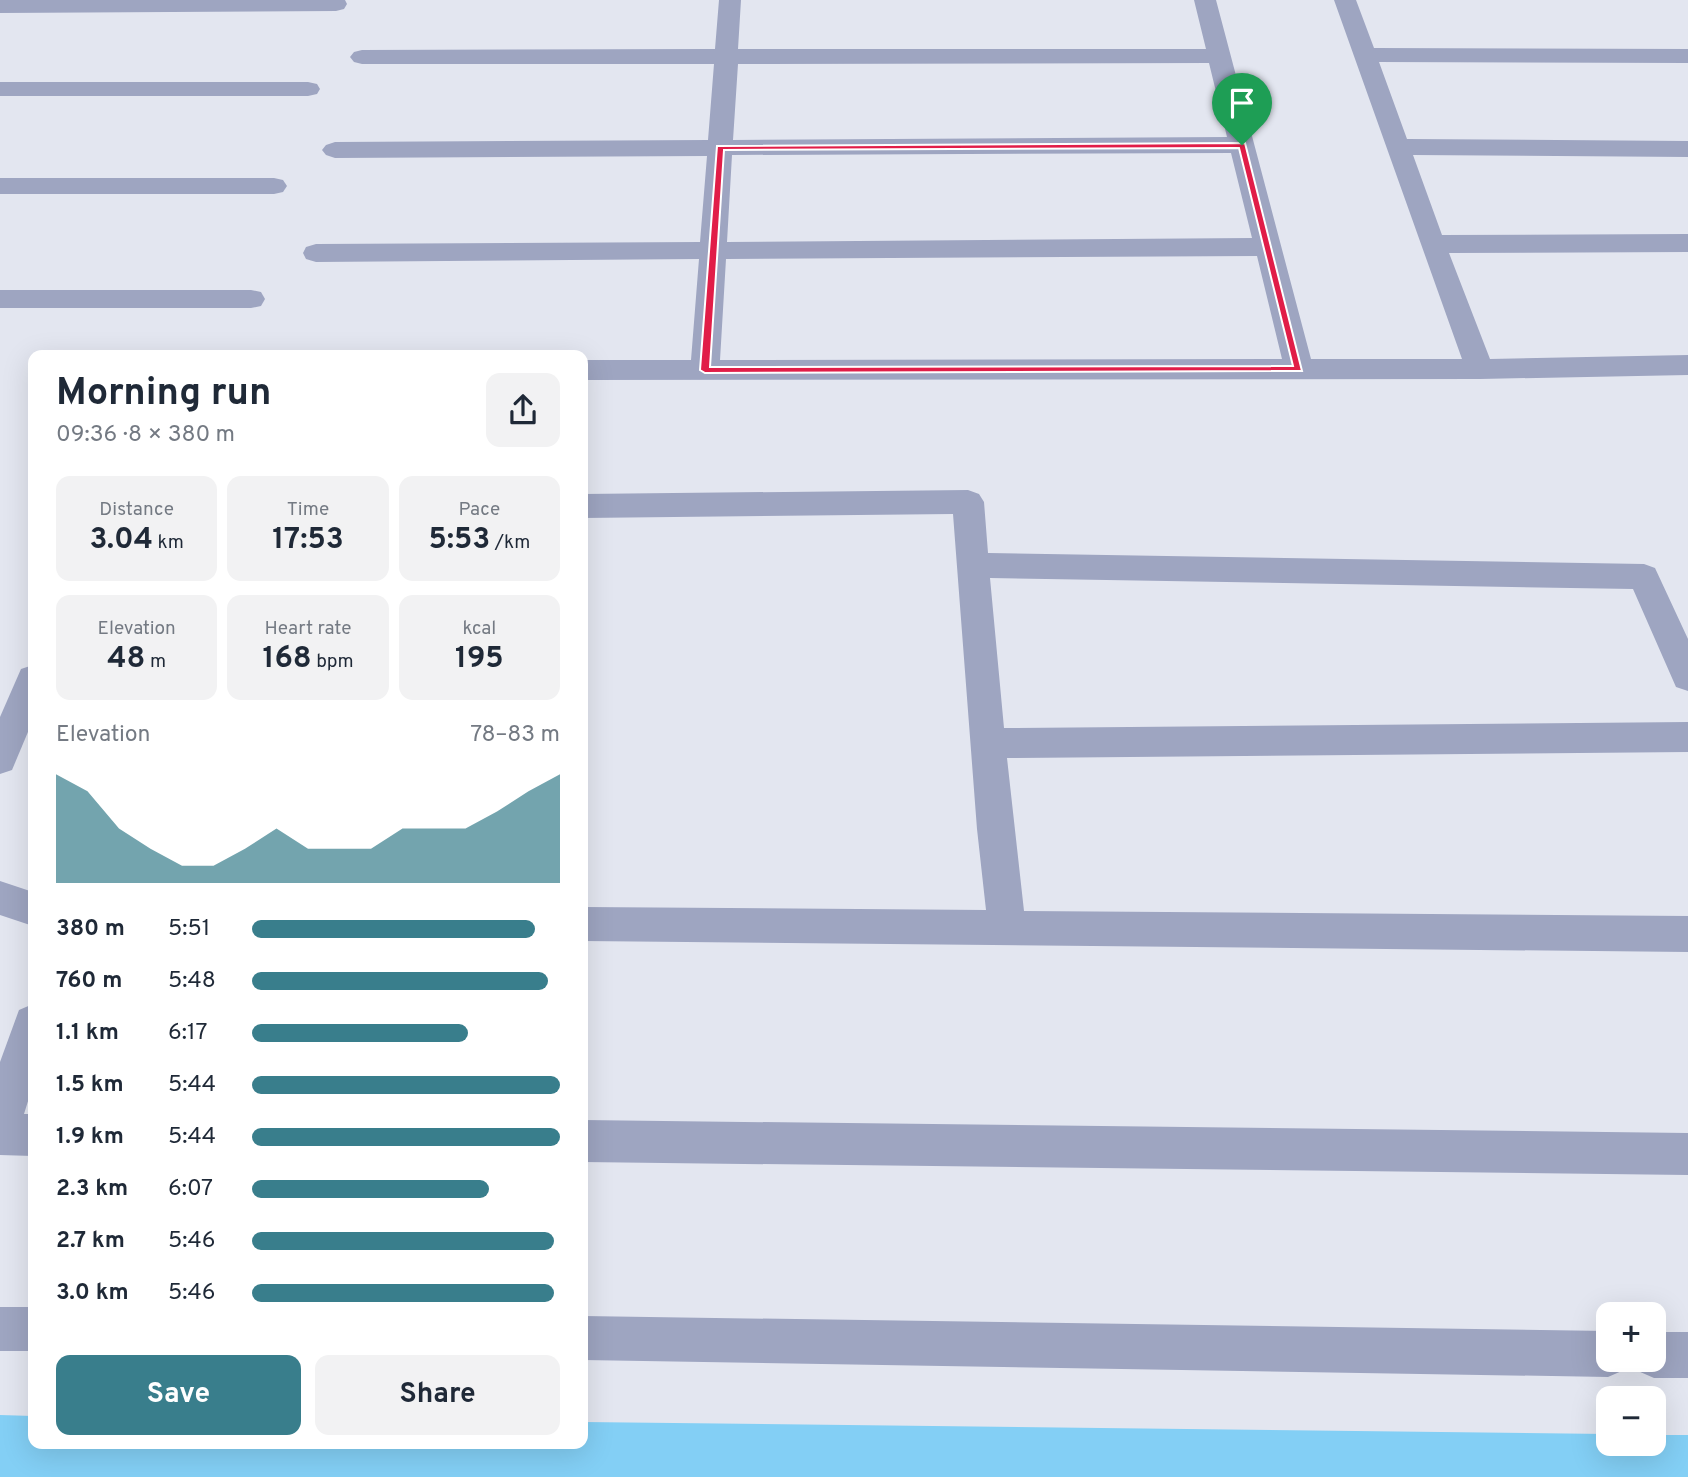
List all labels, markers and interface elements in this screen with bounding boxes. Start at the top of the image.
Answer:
pin [1212,73,1272,145]
icon: arrive [1223,84,1261,122]
text: Morning run [56,370,272,419]
button: share [486,373,560,447]
text: 09:36 · 8 × 380 m [56,421,235,450]
text: Distance [99,498,174,522]
text: Time [287,498,329,522]
text: Pace [458,498,500,522]
text: 3.04 [89,522,153,559]
text: 17:53 [272,522,344,559]
text: 5:53 [428,522,490,559]
text: km [153,531,184,555]
text: /km [490,531,530,555]
text: Elevation [98,617,176,641]
text: Heart rate [265,617,351,641]
text: kcal [462,617,496,641]
text: 48 [107,641,145,678]
text: 168 [262,641,312,678]
text: 195 [455,641,504,678]
text: m [145,650,166,674]
text: bpm [312,650,354,674]
text: Elevation [56,721,151,750]
text: 78–83 m [470,721,560,750]
text: 380 m [56,915,125,944]
text: 5:51 [168,915,210,944]
text: 760 m [56,967,122,996]
text: 5:48 [168,967,216,996]
text: 1.1 km [56,1019,119,1048]
text: 6:17 [168,1019,207,1048]
text: 1.5 km [56,1071,124,1100]
text: 5:44 [168,1071,216,1100]
text: 1.9 km [56,1123,124,1152]
text: 5:44 [168,1123,216,1152]
text: 2.3 km [56,1175,128,1204]
text: 6:07 [168,1175,213,1204]
text: 2.7 km [56,1227,125,1256]
text: 5:46 [168,1227,215,1256]
text: 3.0 km [56,1279,129,1308]
text: 5:46 [168,1279,215,1308]
map controls [1596,1302,1666,1456]
button: + [1596,1302,1666,1372]
button: Save [56,1355,301,1435]
button: Share [315,1355,560,1435]
button: − [1596,1386,1666,1456]

